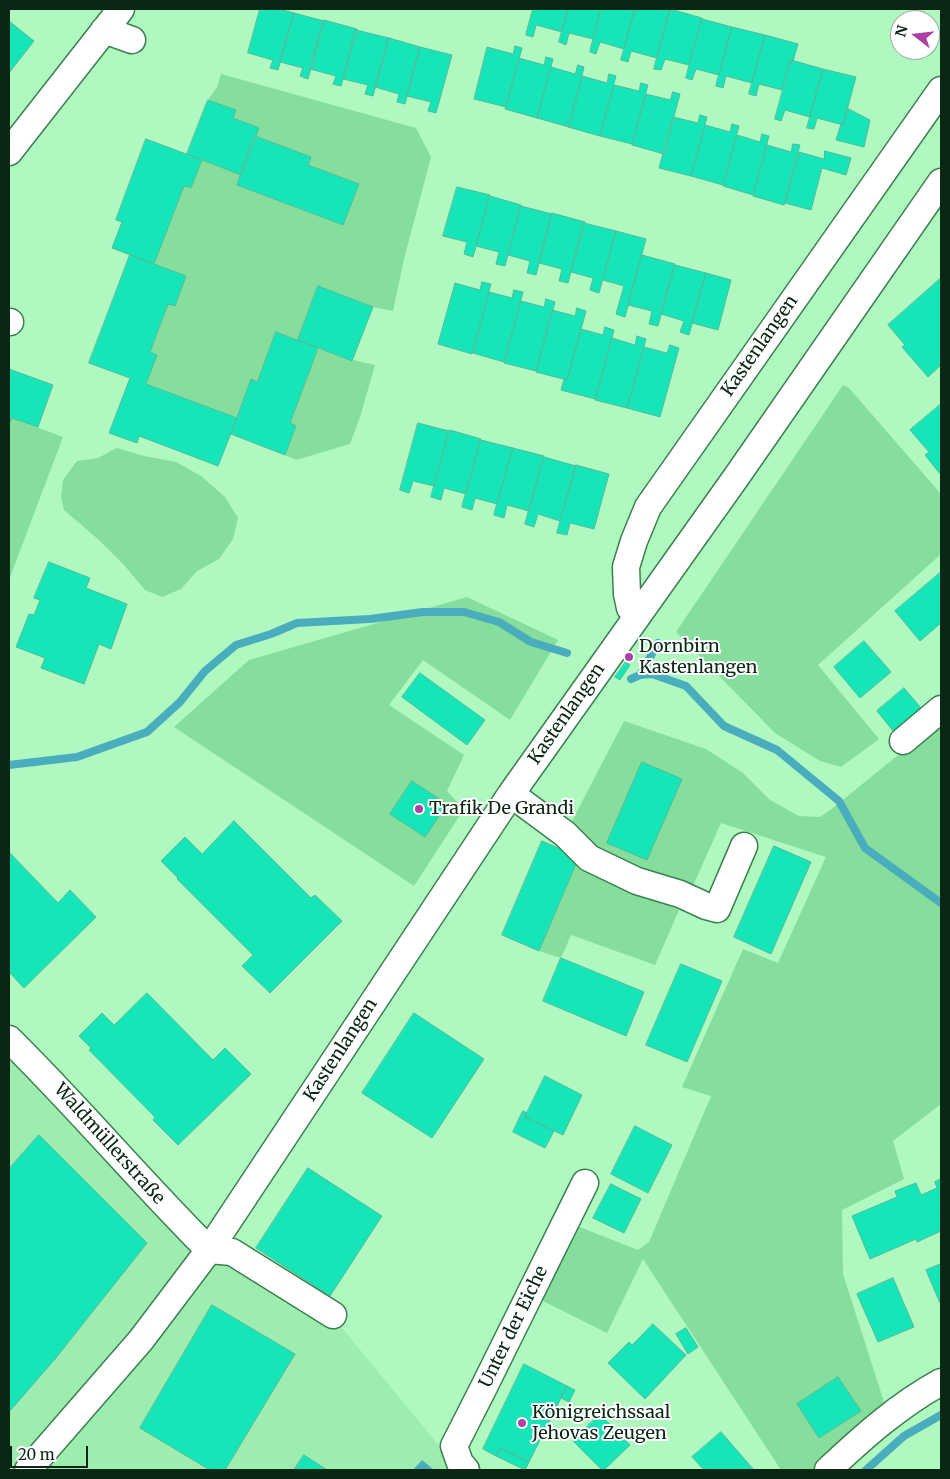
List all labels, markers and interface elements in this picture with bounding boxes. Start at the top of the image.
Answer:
north arrow [890,10,940,60]
text: N [891,23,912,39]
street label: Kastenlangen [717,291,803,401]
place label: Dornbirn Kastenlangen [639,636,757,679]
marker: Dornbirn Kastenlangen [623,651,635,663]
street label: Kastenlangen [524,659,610,769]
place label: Trafik De Grandi [429,798,574,820]
marker: Trafik De Grandi [413,803,425,815]
street label: Kastenlangen [300,994,382,1106]
street label: Waldmüllerstraße [49,1079,169,1209]
street label: Unter der Eiche [475,1262,553,1392]
place label: Königreichssaal Jehovas Zeugen [532,1402,670,1445]
marker: Königreichssaal Jehovas Zeugen [516,1417,528,1429]
scale bar [12,1436,90,1468]
text: 20 m [18,1445,55,1464]

